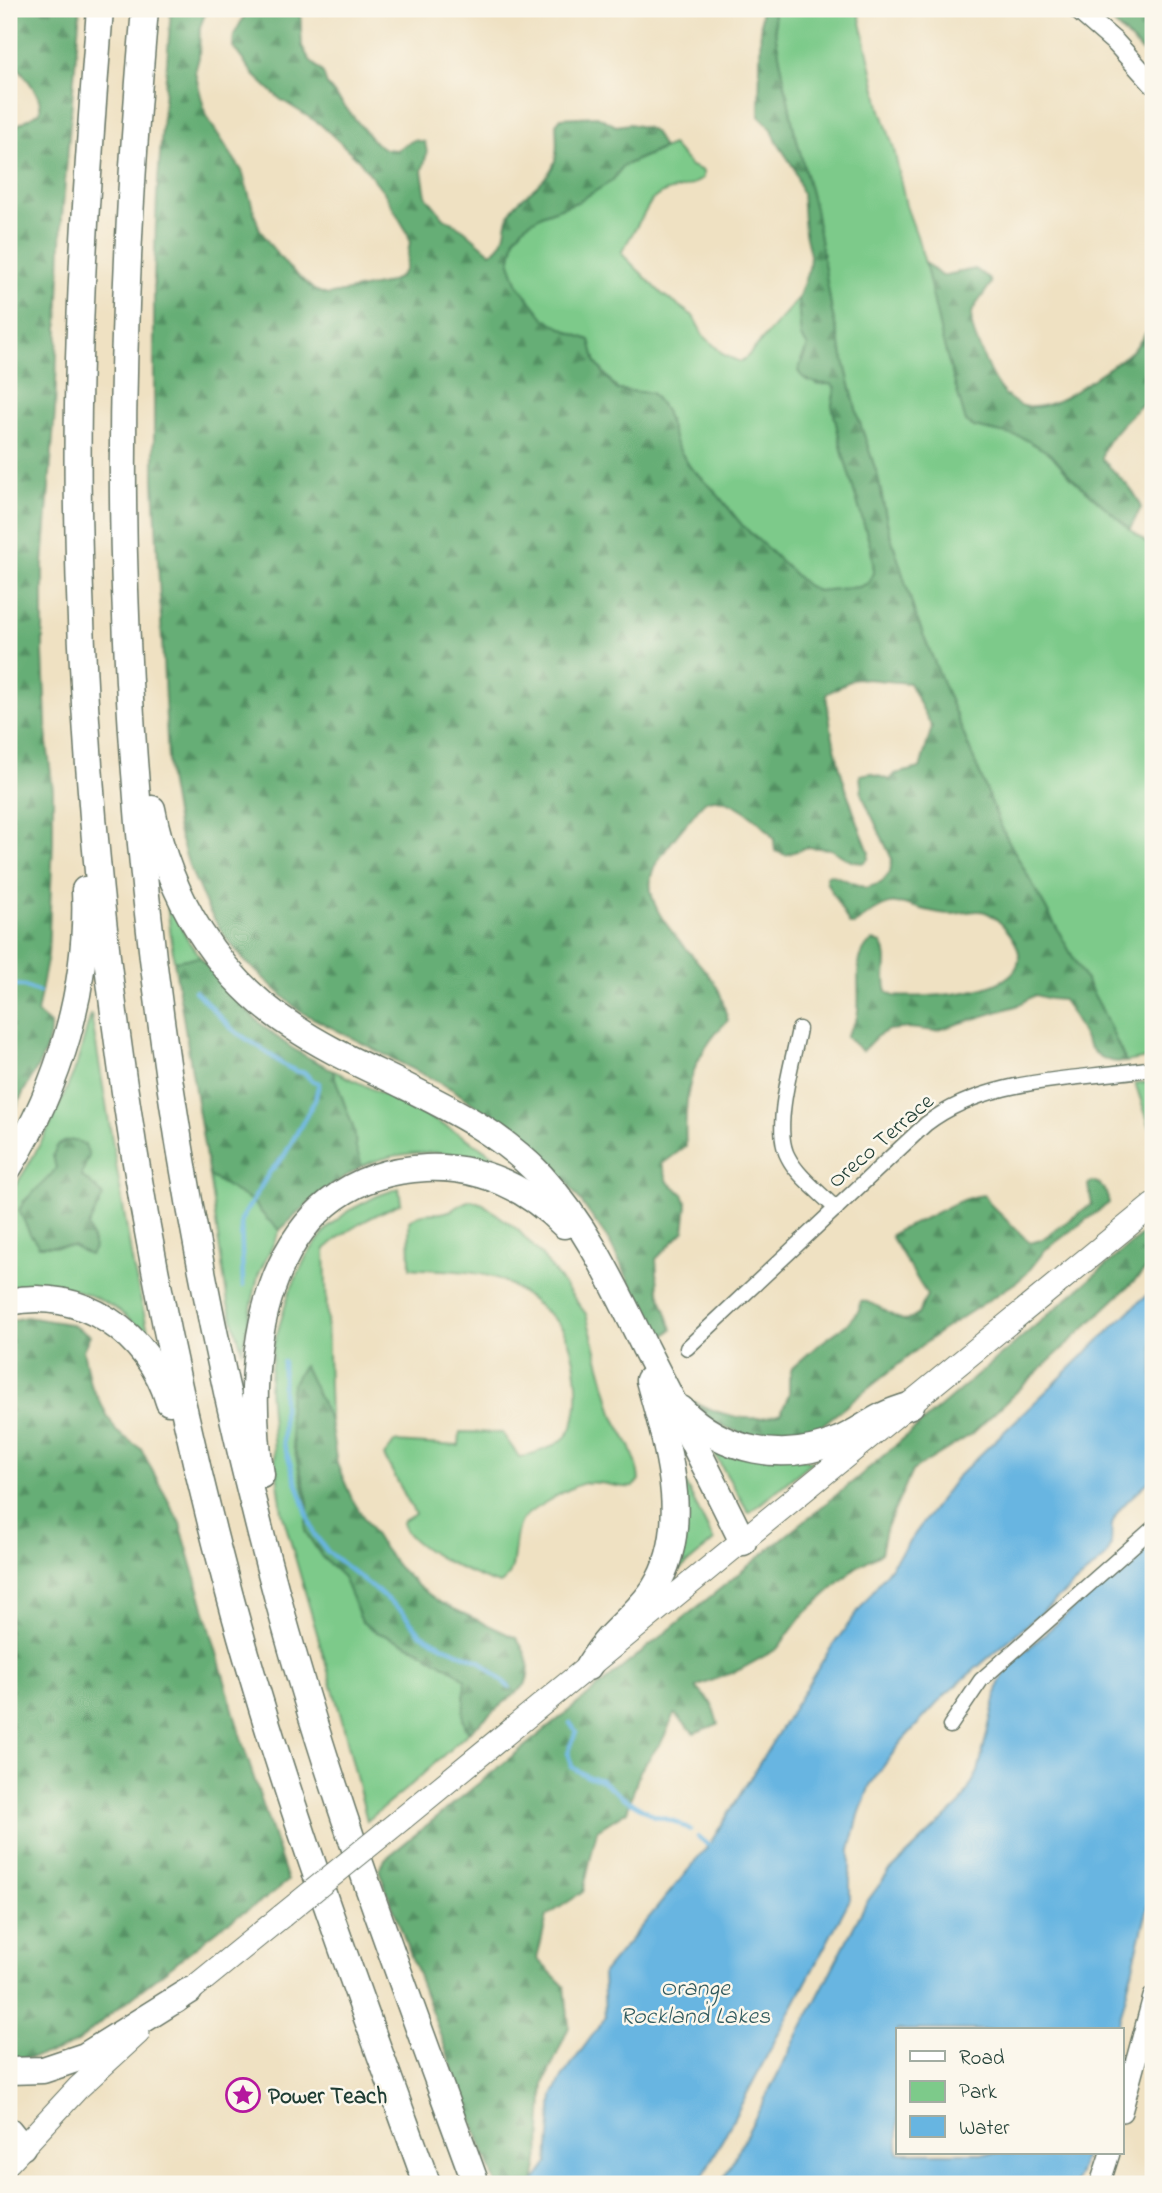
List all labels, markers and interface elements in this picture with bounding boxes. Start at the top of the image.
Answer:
street label: Oreco Terrace [821,1086,942,1197]
water label: Orange Rockland Lakes [620,1972,771,2035]
legend [896,2028,1124,2154]
text: Road [959,2044,1005,2074]
place icon: Power Teach [224,2076,262,2114]
text: Park [959,2078,998,2108]
place label: Power Teach [268,2081,387,2114]
text: Water [959,2114,1010,2144]

